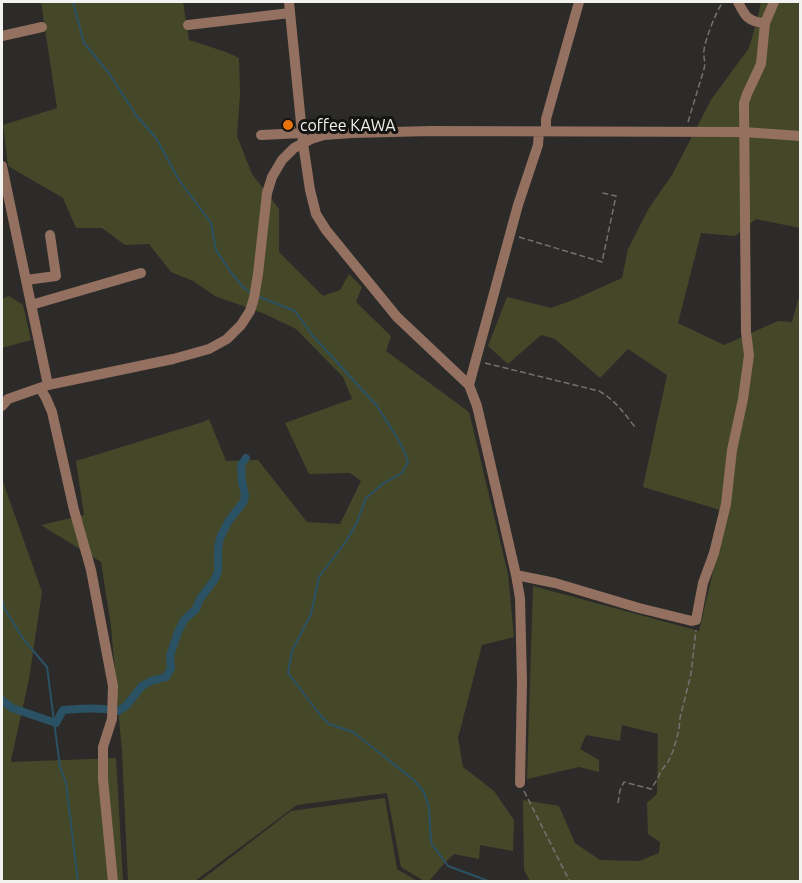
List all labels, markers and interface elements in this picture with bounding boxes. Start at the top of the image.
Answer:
place label: coffee KAWA [300,116,396,134]
marker: coffee KAWA [281,118,295,132]

